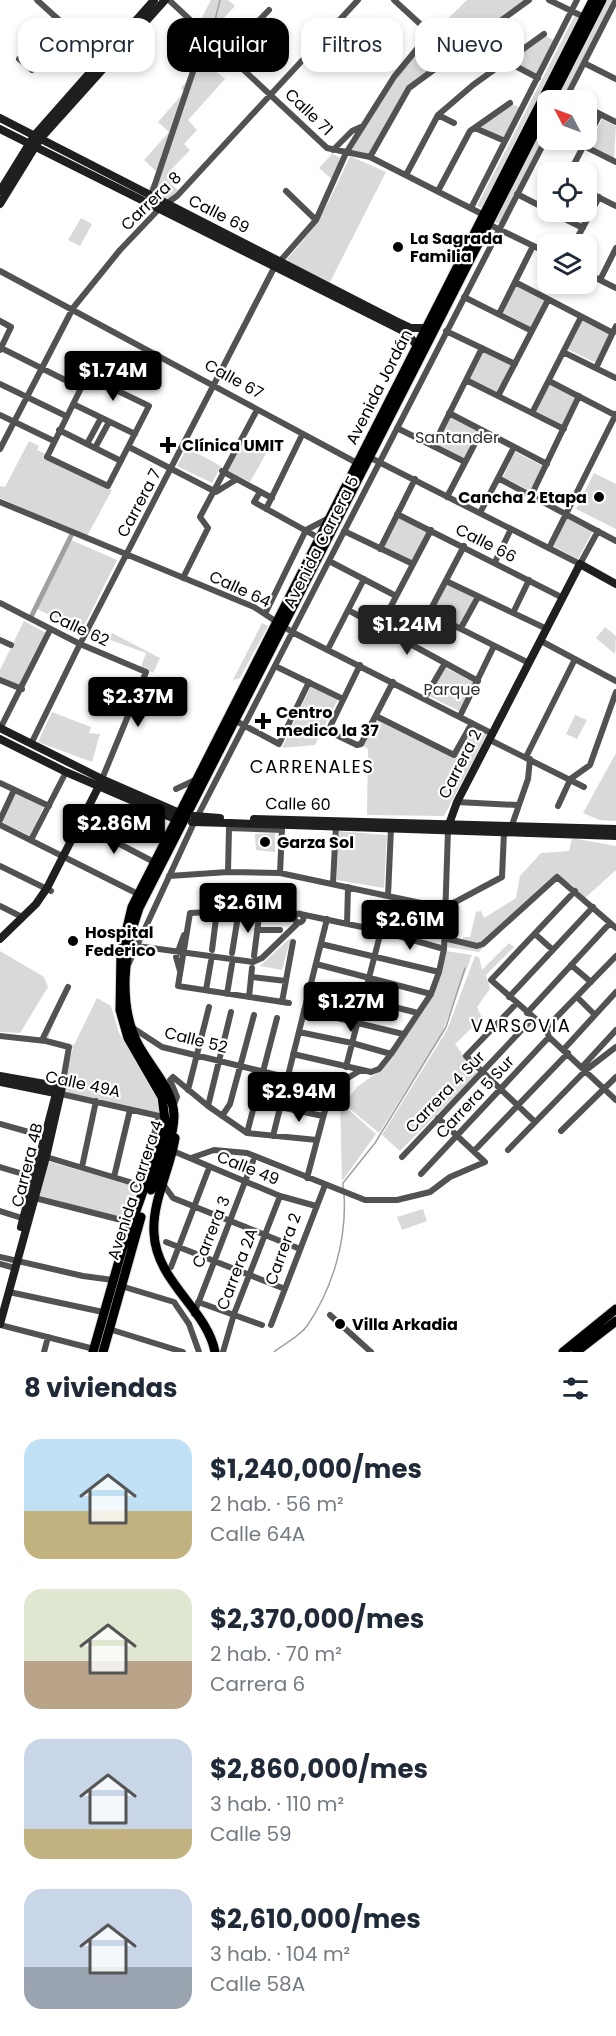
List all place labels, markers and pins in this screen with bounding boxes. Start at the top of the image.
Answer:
place label: La Sagrada Familia [410,227,503,268]
marker: La Sagrada Familia [391,240,405,254]
pin: $1.74M [64,351,162,402]
place label: Clínica UMIT [182,434,284,457]
marker: Clínica UMIT [159,436,177,454]
place label: Cancha 2 Etapa [458,486,587,509]
marker: Cancha 2 Etapa [592,490,606,504]
pin: $1.24M [358,605,456,656]
pin: $2.37M [89,677,187,728]
place label: Centro medico la 37 [276,701,379,742]
marker: Centro medico la 37 [254,712,272,730]
pin: $2.86M [65,804,163,855]
place label: Garza Sol [277,831,354,854]
marker: Garza Sol [258,835,272,849]
pin: $2.61M [199,883,297,934]
pin: $2.61M [361,900,459,951]
place label: Hospital Federico [85,921,156,962]
marker: Hospital Federico [66,934,80,948]
pin: $1.27M [302,982,400,1033]
pin: $2.94M [250,1072,348,1123]
place label: Villa Arkadia [352,1313,458,1336]
marker: Villa Arkadia [333,1317,347,1331]

